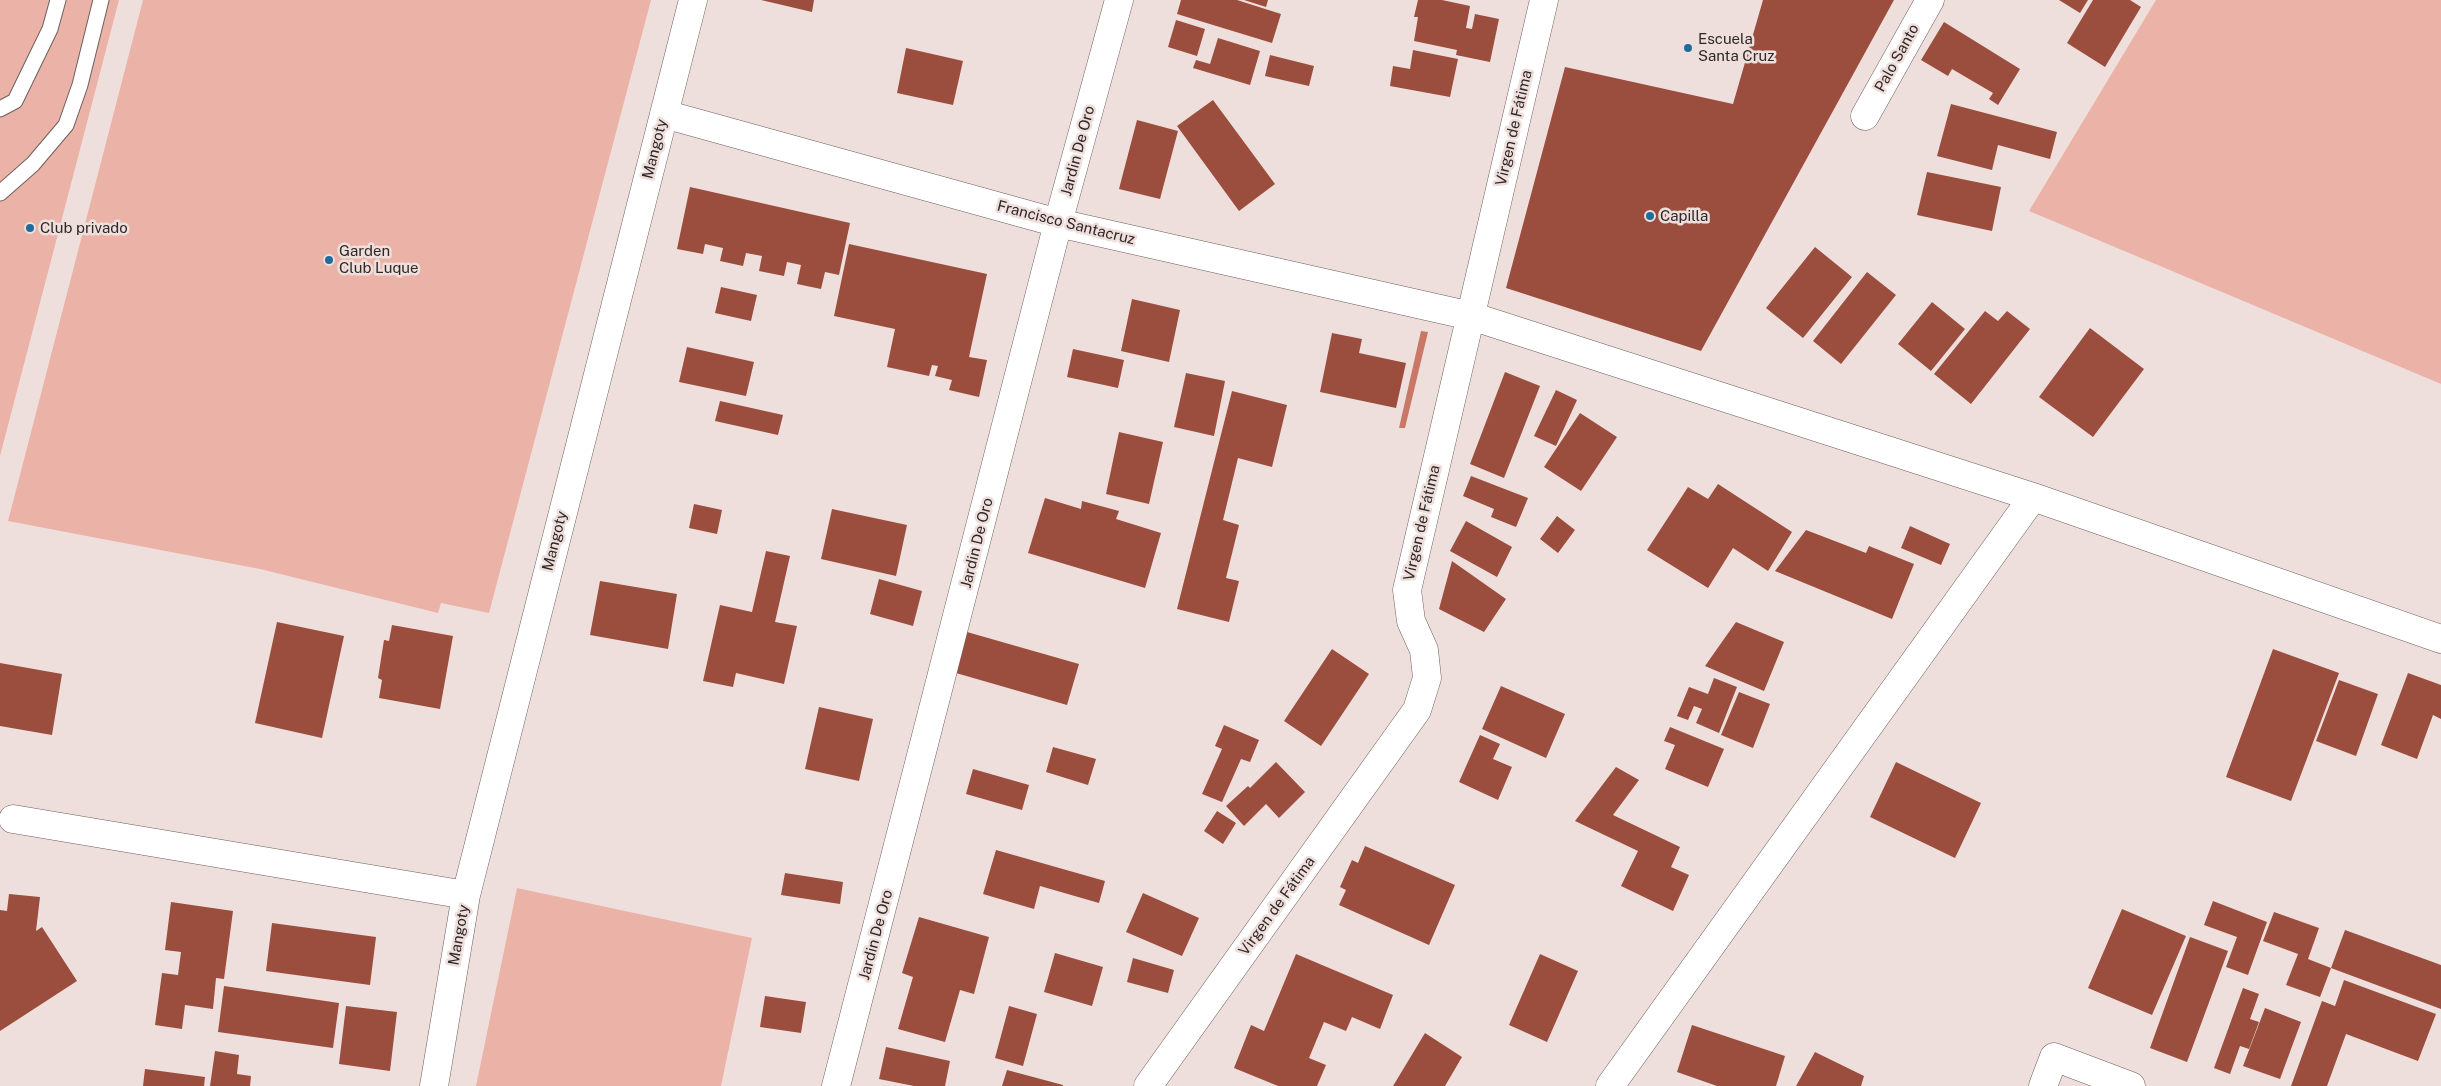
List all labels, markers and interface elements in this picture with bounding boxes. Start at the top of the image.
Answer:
street label: Palo Santo [1871,21,1923,95]
place label: Escuela Santa Cruz [1698,30,1774,65]
marker: Escuela Santa Cruz [1682,42,1694,54]
street label: Virgen de Fátima [1492,68,1536,188]
street label: Jardin De Oro [1057,104,1099,198]
street label: Mangoty [639,117,671,181]
street label: Francisco Santacruz [995,197,1137,249]
place label: Capilla [1660,207,1708,225]
marker: Capilla [1644,210,1656,222]
place label: Club privado [40,219,128,237]
marker: Club privado [24,222,36,234]
place label: Garden Club Luque [339,242,419,277]
marker: Garden Club Luque [323,254,335,266]
street label: Virgen de Fátima [1400,463,1444,583]
street label: Jardin De Oro [957,496,997,590]
street label: Mangoty [539,509,571,573]
street label: Virgen de Fátima [1235,853,1319,959]
street label: Jardin De Oro [855,888,897,982]
street label: Mangoty [445,903,473,967]

